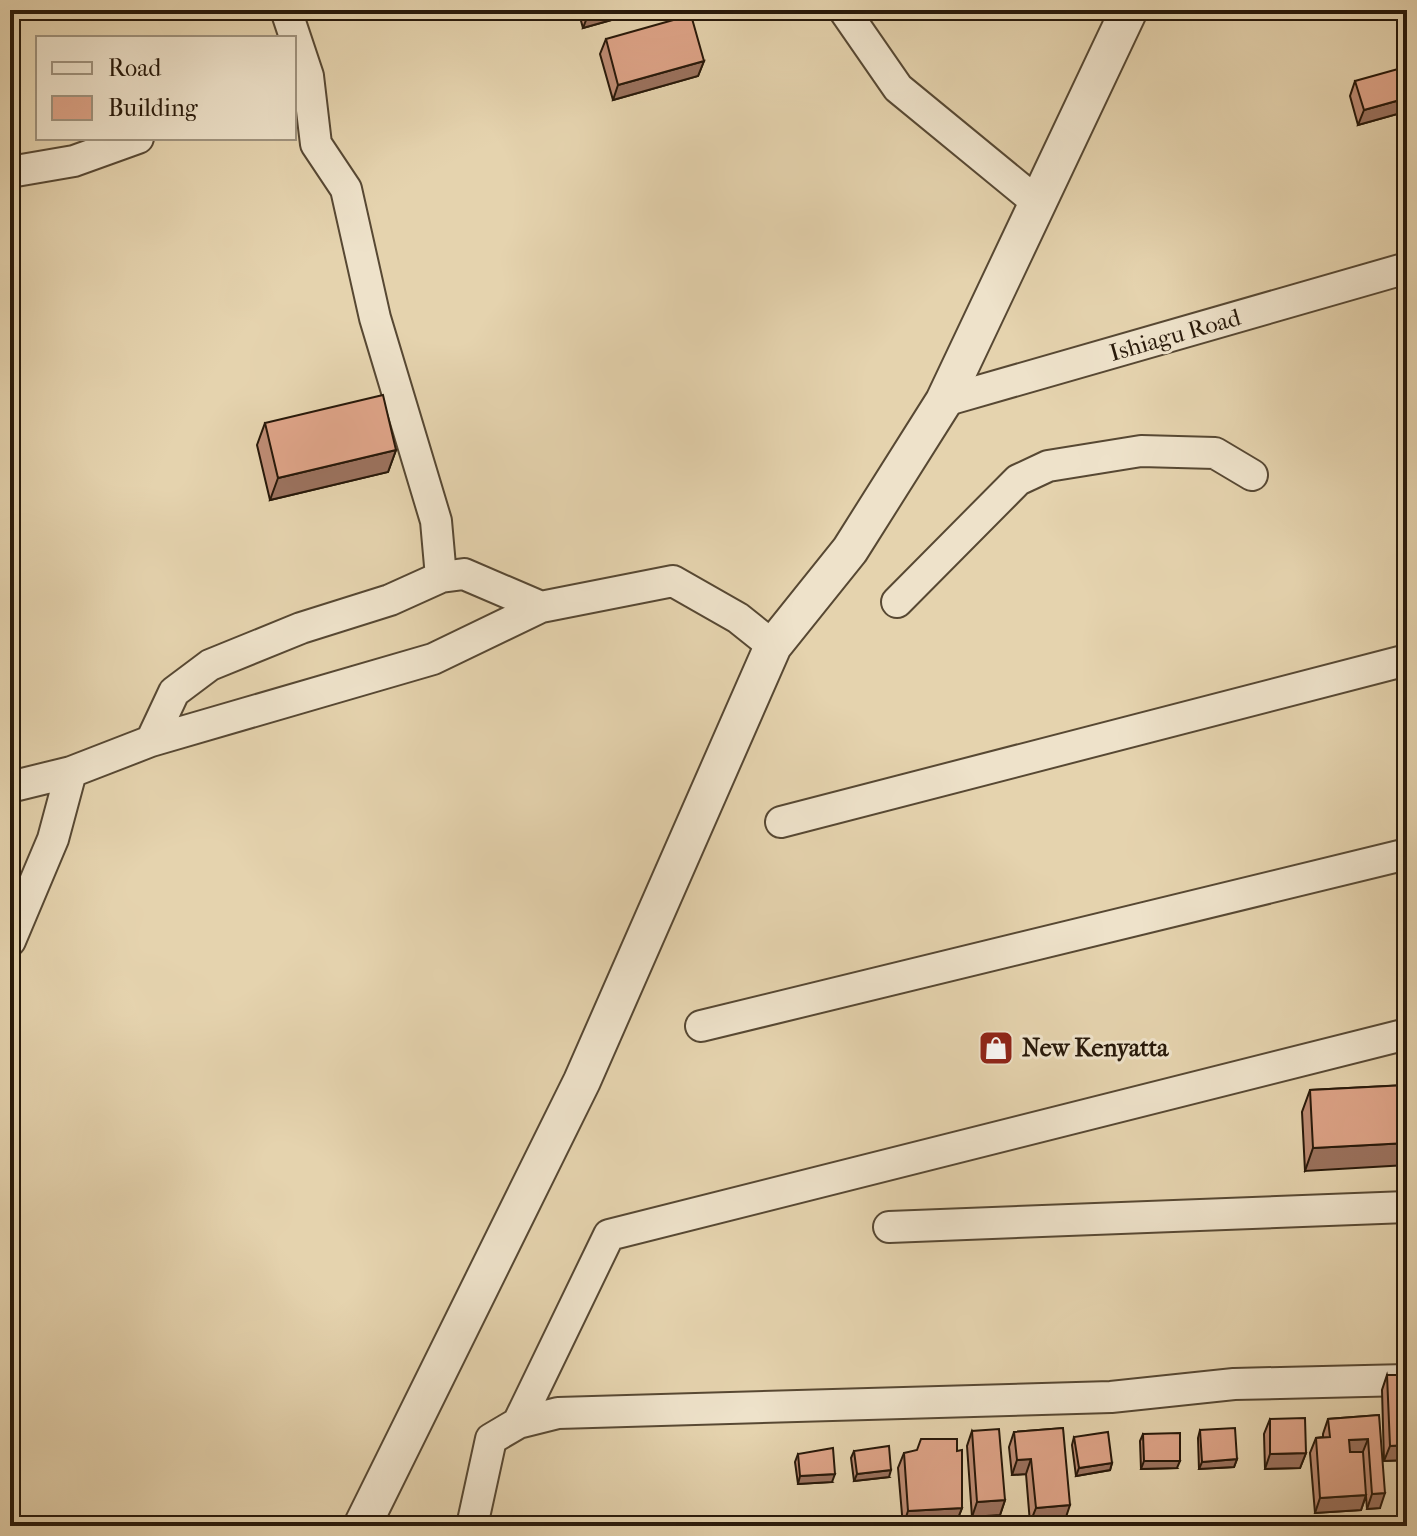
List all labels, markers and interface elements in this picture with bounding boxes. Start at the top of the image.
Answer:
legend [36,36,296,140]
text: Road [108,54,162,82]
text: Building [108,94,199,122]
street label: Ishiagu Road [1106,303,1245,367]
shop icon: New Kenyatta [977,1029,1015,1067]
place label: New Kenyatta [1022,1034,1169,1062]

